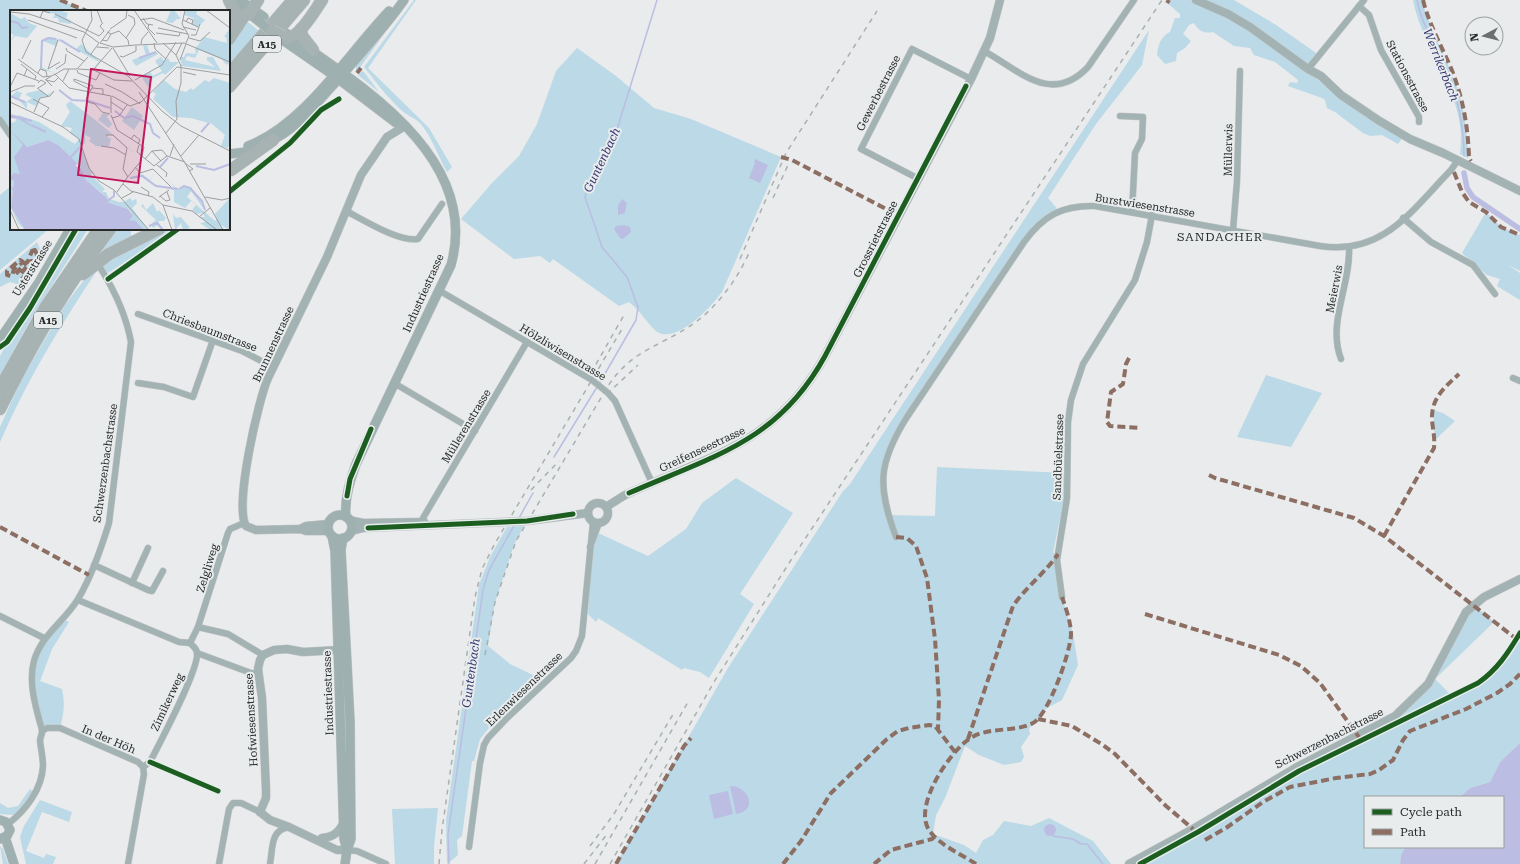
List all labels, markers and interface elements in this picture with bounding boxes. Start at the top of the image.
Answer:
inset map [10,10,230,230]
north arrow [1464,16,1504,56]
water label: Werrikerbach [1420,27,1462,103]
text: N [1468,32,1482,42]
road number: A15 [253,36,281,52]
street label: Stationsstrasse [1383,38,1432,114]
street label: Gewerbestrasse [854,53,903,133]
street label: Müllerwis [1222,124,1235,177]
water label: Guntenbach [581,125,623,195]
street label: Burstwiesenstrasse [1094,191,1196,220]
street label: Grossrietstrasse [850,199,900,280]
district label: SANDACHER [1177,230,1263,244]
street label: Usterstrasse [10,237,55,299]
street label: Industriestrasse [400,252,447,335]
street label: Meierwis [1323,264,1346,314]
street label: Brunnenstrasse [250,304,297,384]
street label: Chriesbaumstrasse [161,306,259,354]
road number: A15 [34,312,62,328]
street label: Hölzliwisenstrasse [517,322,608,383]
street label: Müllerenstrasse [439,387,494,466]
street label: Schwerzenbachstrasse [91,403,120,523]
street label: Sandbüelstrasse [1050,414,1067,500]
street label: Greifenseestrasse [657,424,747,475]
street label: Zelgliweg [194,541,221,594]
water label: Guntenbach [459,637,483,709]
street label: Industriestrasse [321,650,336,735]
street label: Erlenwiesenstrasse [483,650,565,729]
street label: Zimikerweg [148,671,187,733]
street label: Hofwiesenstrasse [243,673,260,767]
street label: Schwerzenbachstrasse [1273,705,1386,771]
street label: In der Höh [80,722,138,757]
legend [1364,796,1504,848]
text: Cycle path [1400,805,1462,819]
text: Path [1400,825,1426,839]

